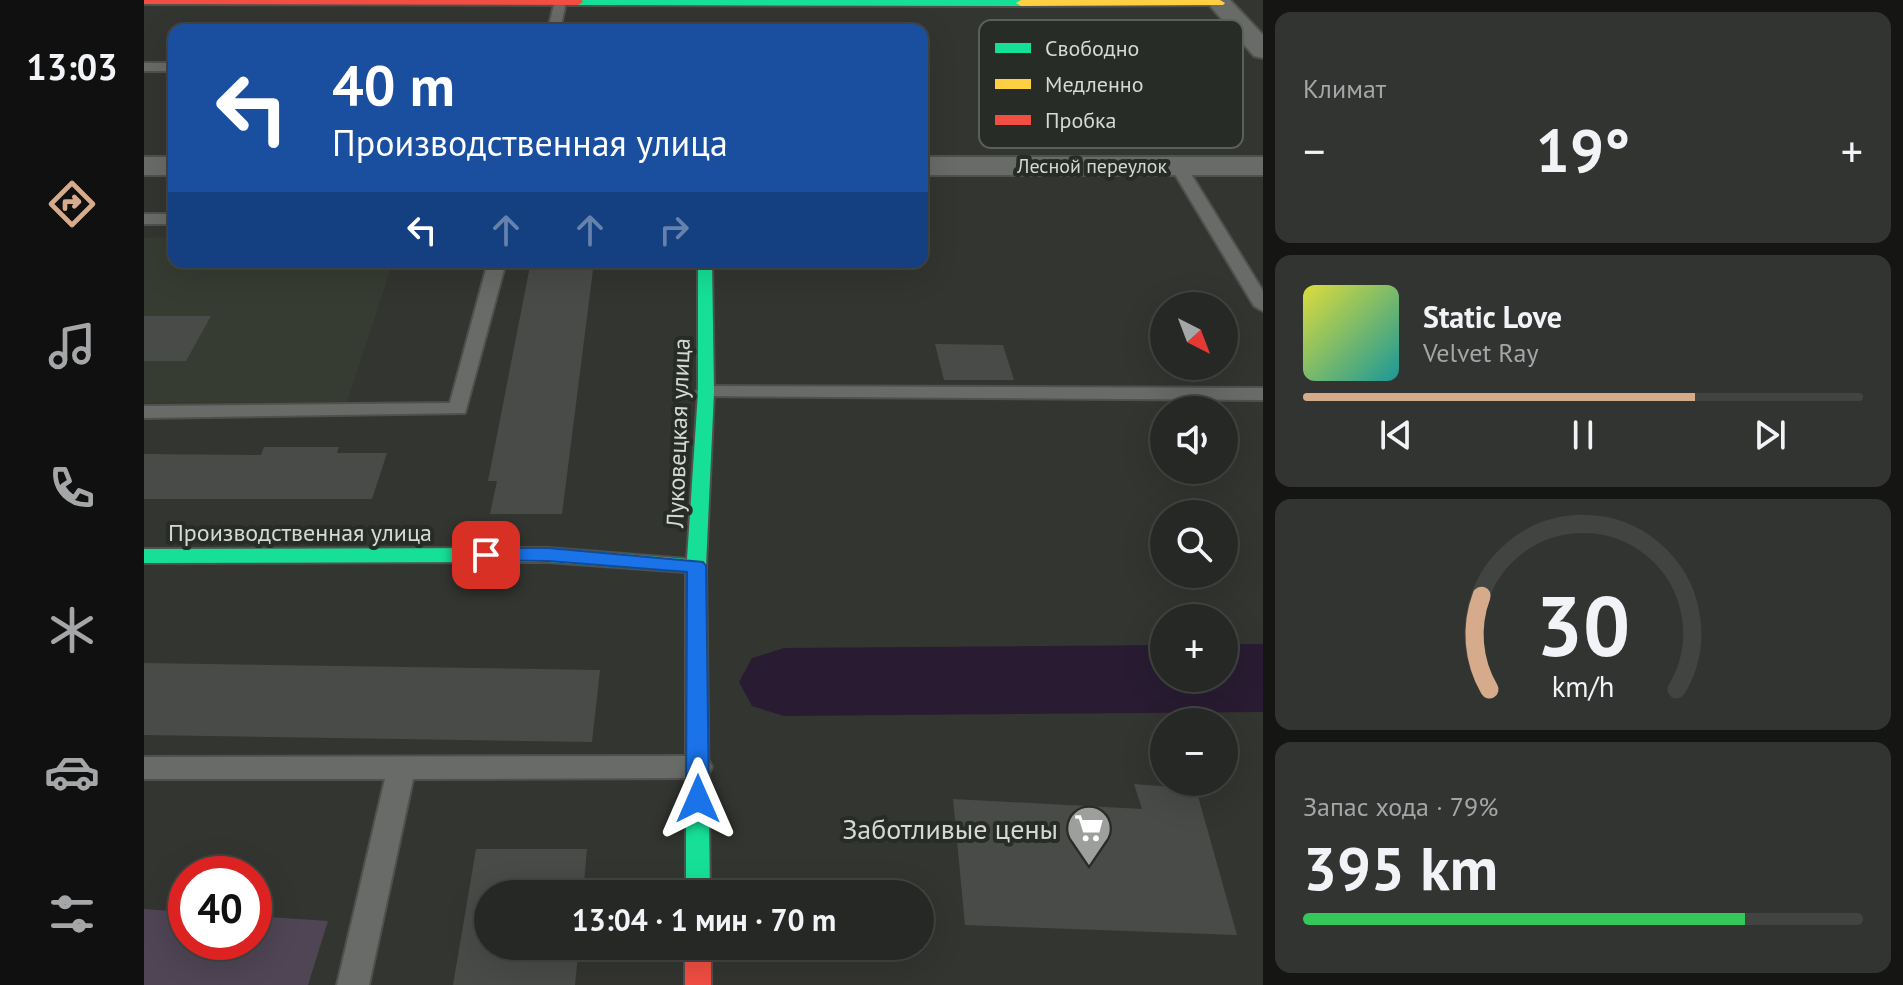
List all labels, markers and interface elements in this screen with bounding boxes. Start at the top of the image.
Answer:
legend [979,20,1243,148]
text: Свободно [1045,34,1139,62]
text: 13:03 [26,43,118,90]
text: 40 m [332,49,455,121]
icon: left [200,56,304,160]
text: Медленно [1045,70,1143,98]
text: Климат [1303,72,1386,105]
text: Пробка [1045,106,1116,134]
text: 19° [1536,111,1630,189]
text: Производственная улица [332,119,728,166]
text: − [1303,122,1325,179]
text: + [1841,122,1863,179]
street label: Лесной переулок [1016,153,1167,179]
icon: directions [44,176,100,232]
icon: left [400,208,444,252]
icon: ahead [484,208,528,252]
icon: ahead [568,208,612,252]
icon: right [652,208,696,252]
north arrow [1150,292,1238,380]
map controls [1150,292,1238,796]
text: Static Love [1423,297,1562,336]
icon: music [44,318,100,374]
text: Velvet Ray [1423,336,1539,369]
street label: Луковецкая улица [659,338,697,529]
button: sound [1150,396,1238,484]
icon: previous [1374,413,1418,457]
icon: pause [1561,413,1605,457]
icon: next [1748,413,1792,457]
icon: phone [44,460,100,516]
button: search [1150,500,1238,588]
street label: Производственная улица [168,517,432,548]
pin [452,521,520,589]
icon: arrive [464,533,508,577]
text: 30 [1536,571,1630,679]
icon: climate [44,602,100,658]
button: + [1150,604,1238,692]
text: km/h [1552,668,1614,705]
button: − [1150,708,1238,796]
icon: car [44,744,100,800]
position arrow [656,757,740,841]
text: Запас хода · 79% [1303,790,1498,823]
supermarket icon: Заботливые цены [1065,804,1113,867]
place label: Заботливые цены [842,810,1058,847]
text: 395 km [1303,829,1498,907]
speed limit sign: 40 [168,856,272,960]
icon: filters [44,886,100,942]
text: 13:04 · 1 мин · 70 m [572,900,836,939]

